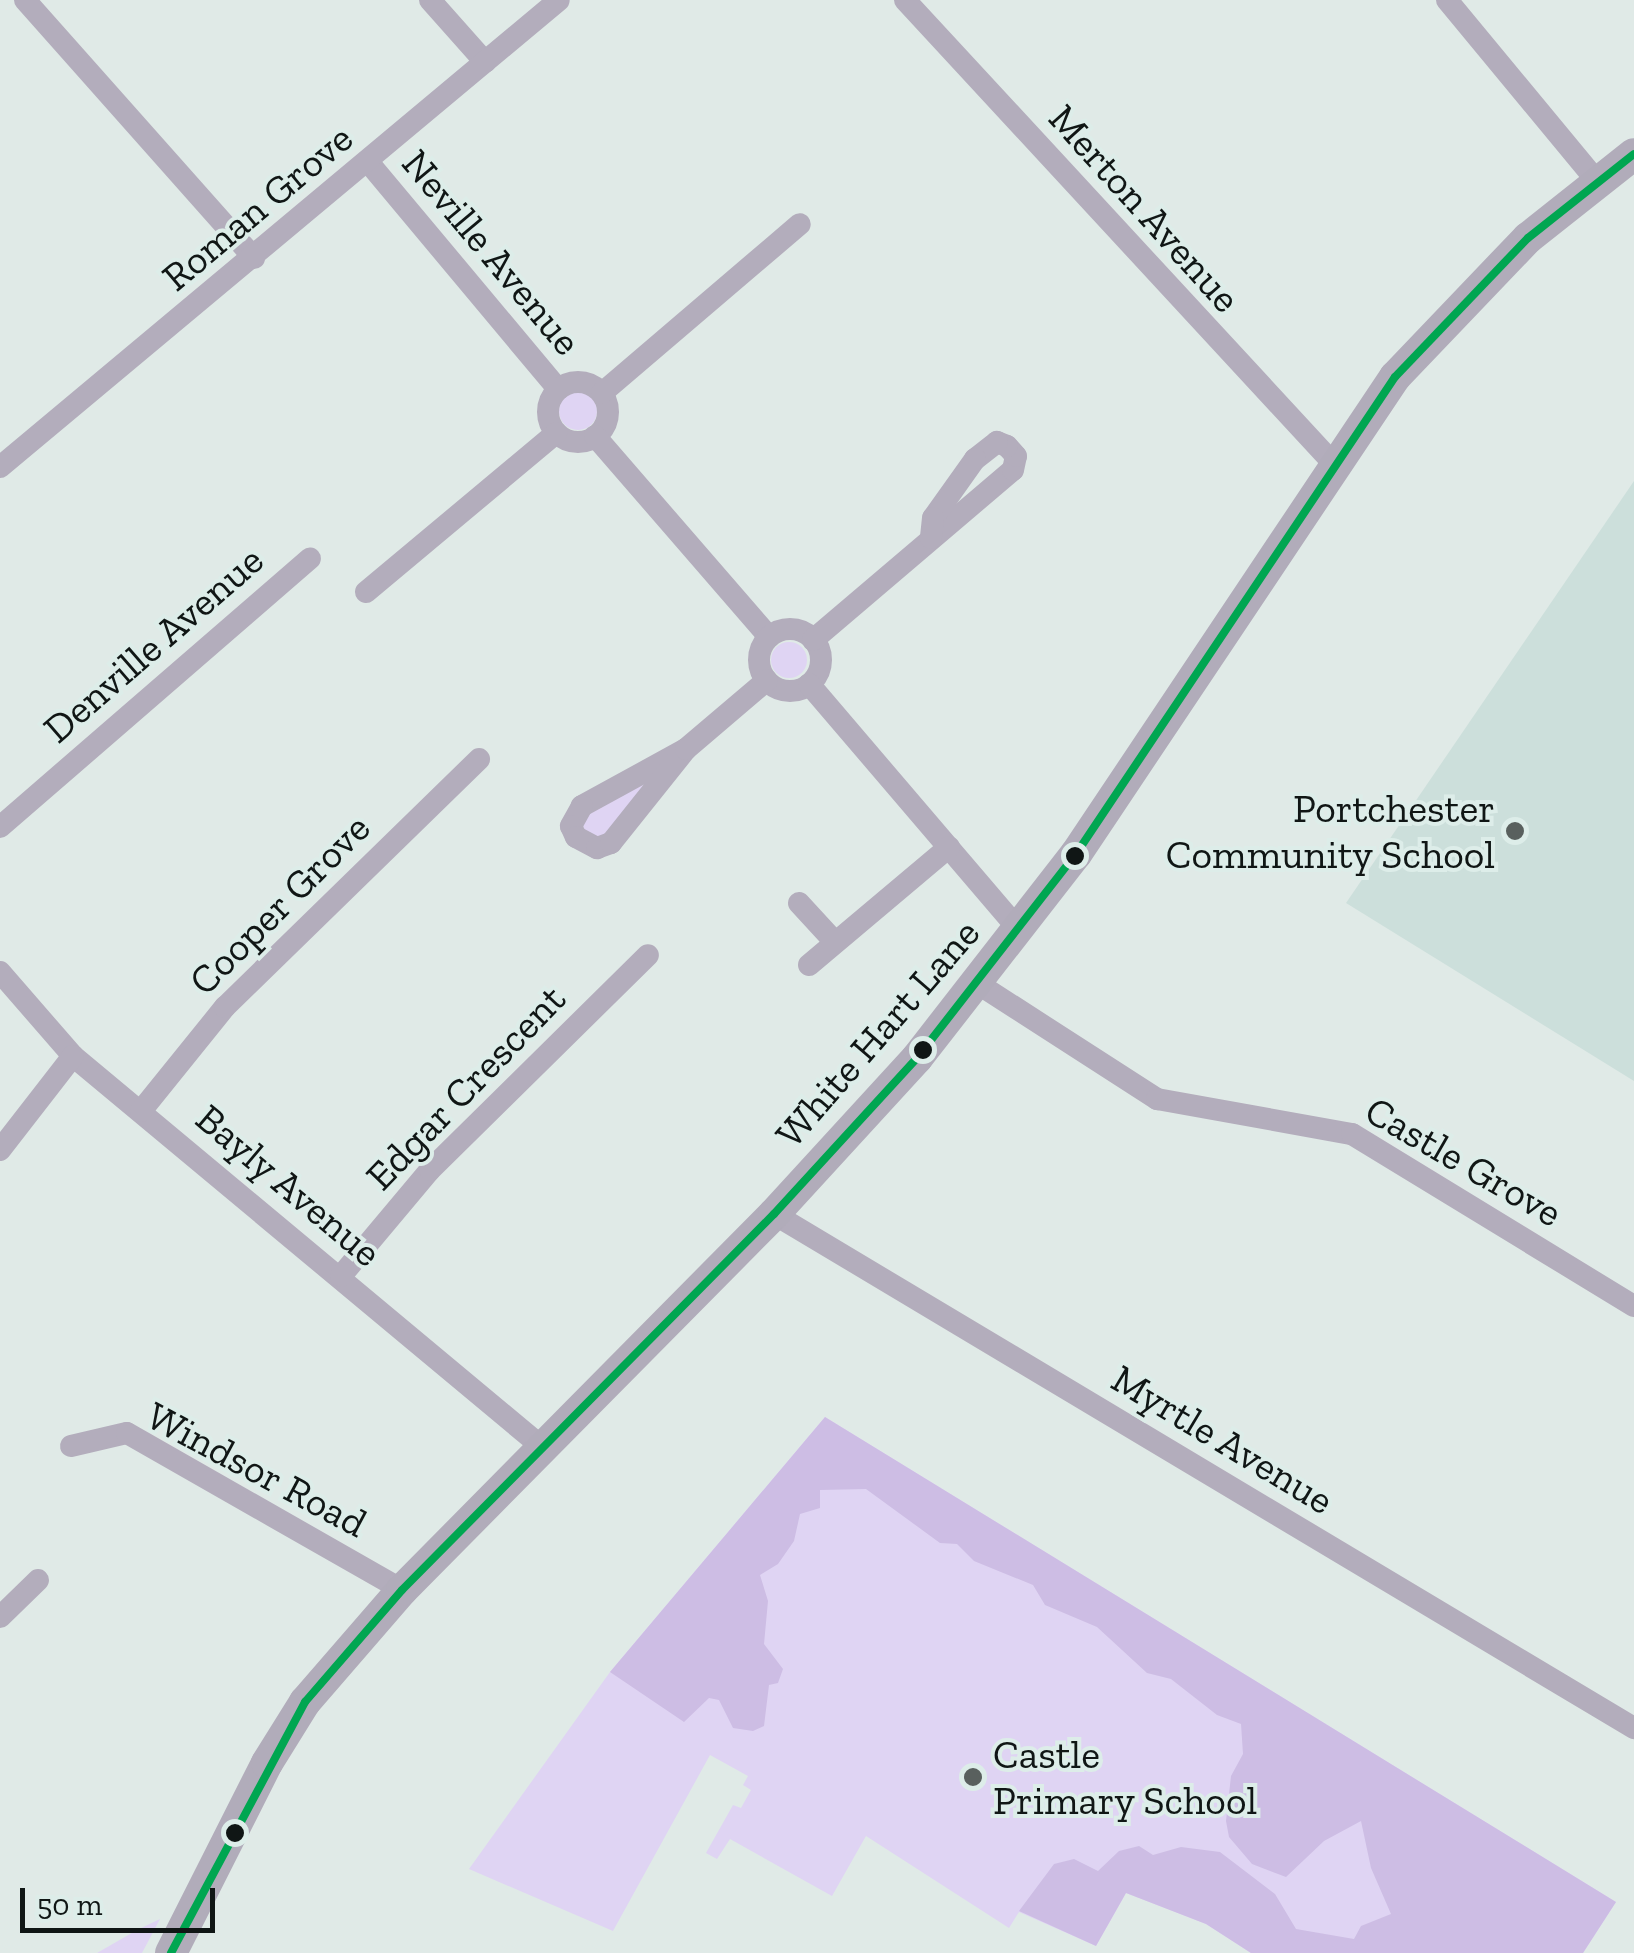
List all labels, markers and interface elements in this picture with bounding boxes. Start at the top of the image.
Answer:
street label: Merton Avenue [1039,94,1251,322]
street label: Roman Grove [152,114,362,300]
street label: Neville Avenue [392,139,592,365]
street label: Denville Avenue [33,535,273,753]
place label: Portchester Community School [1165,784,1495,878]
street label: Cooper Grove [178,803,380,1005]
marker: Portchester Community School [1504,820,1526,842]
unlabelled marker [1065,846,1085,866]
street label: White Hart Lane [765,909,989,1157]
street label: Edgar Crescent [355,974,575,1200]
unlabelled marker [913,1040,933,1060]
street label: Castle Grove [1357,1086,1571,1236]
street label: Bayly Avenue [186,1093,392,1277]
street label: Myrtle Avenue [1103,1354,1343,1524]
street label: Windsor Road [139,1391,375,1547]
place label: Castle Primary School [993,1730,1258,1824]
marker: Castle Primary School [962,1766,984,1788]
unlabelled marker [225,1823,245,1843]
scale bar [25,1868,220,1930]
text: 50 m [37,1887,102,1923]

